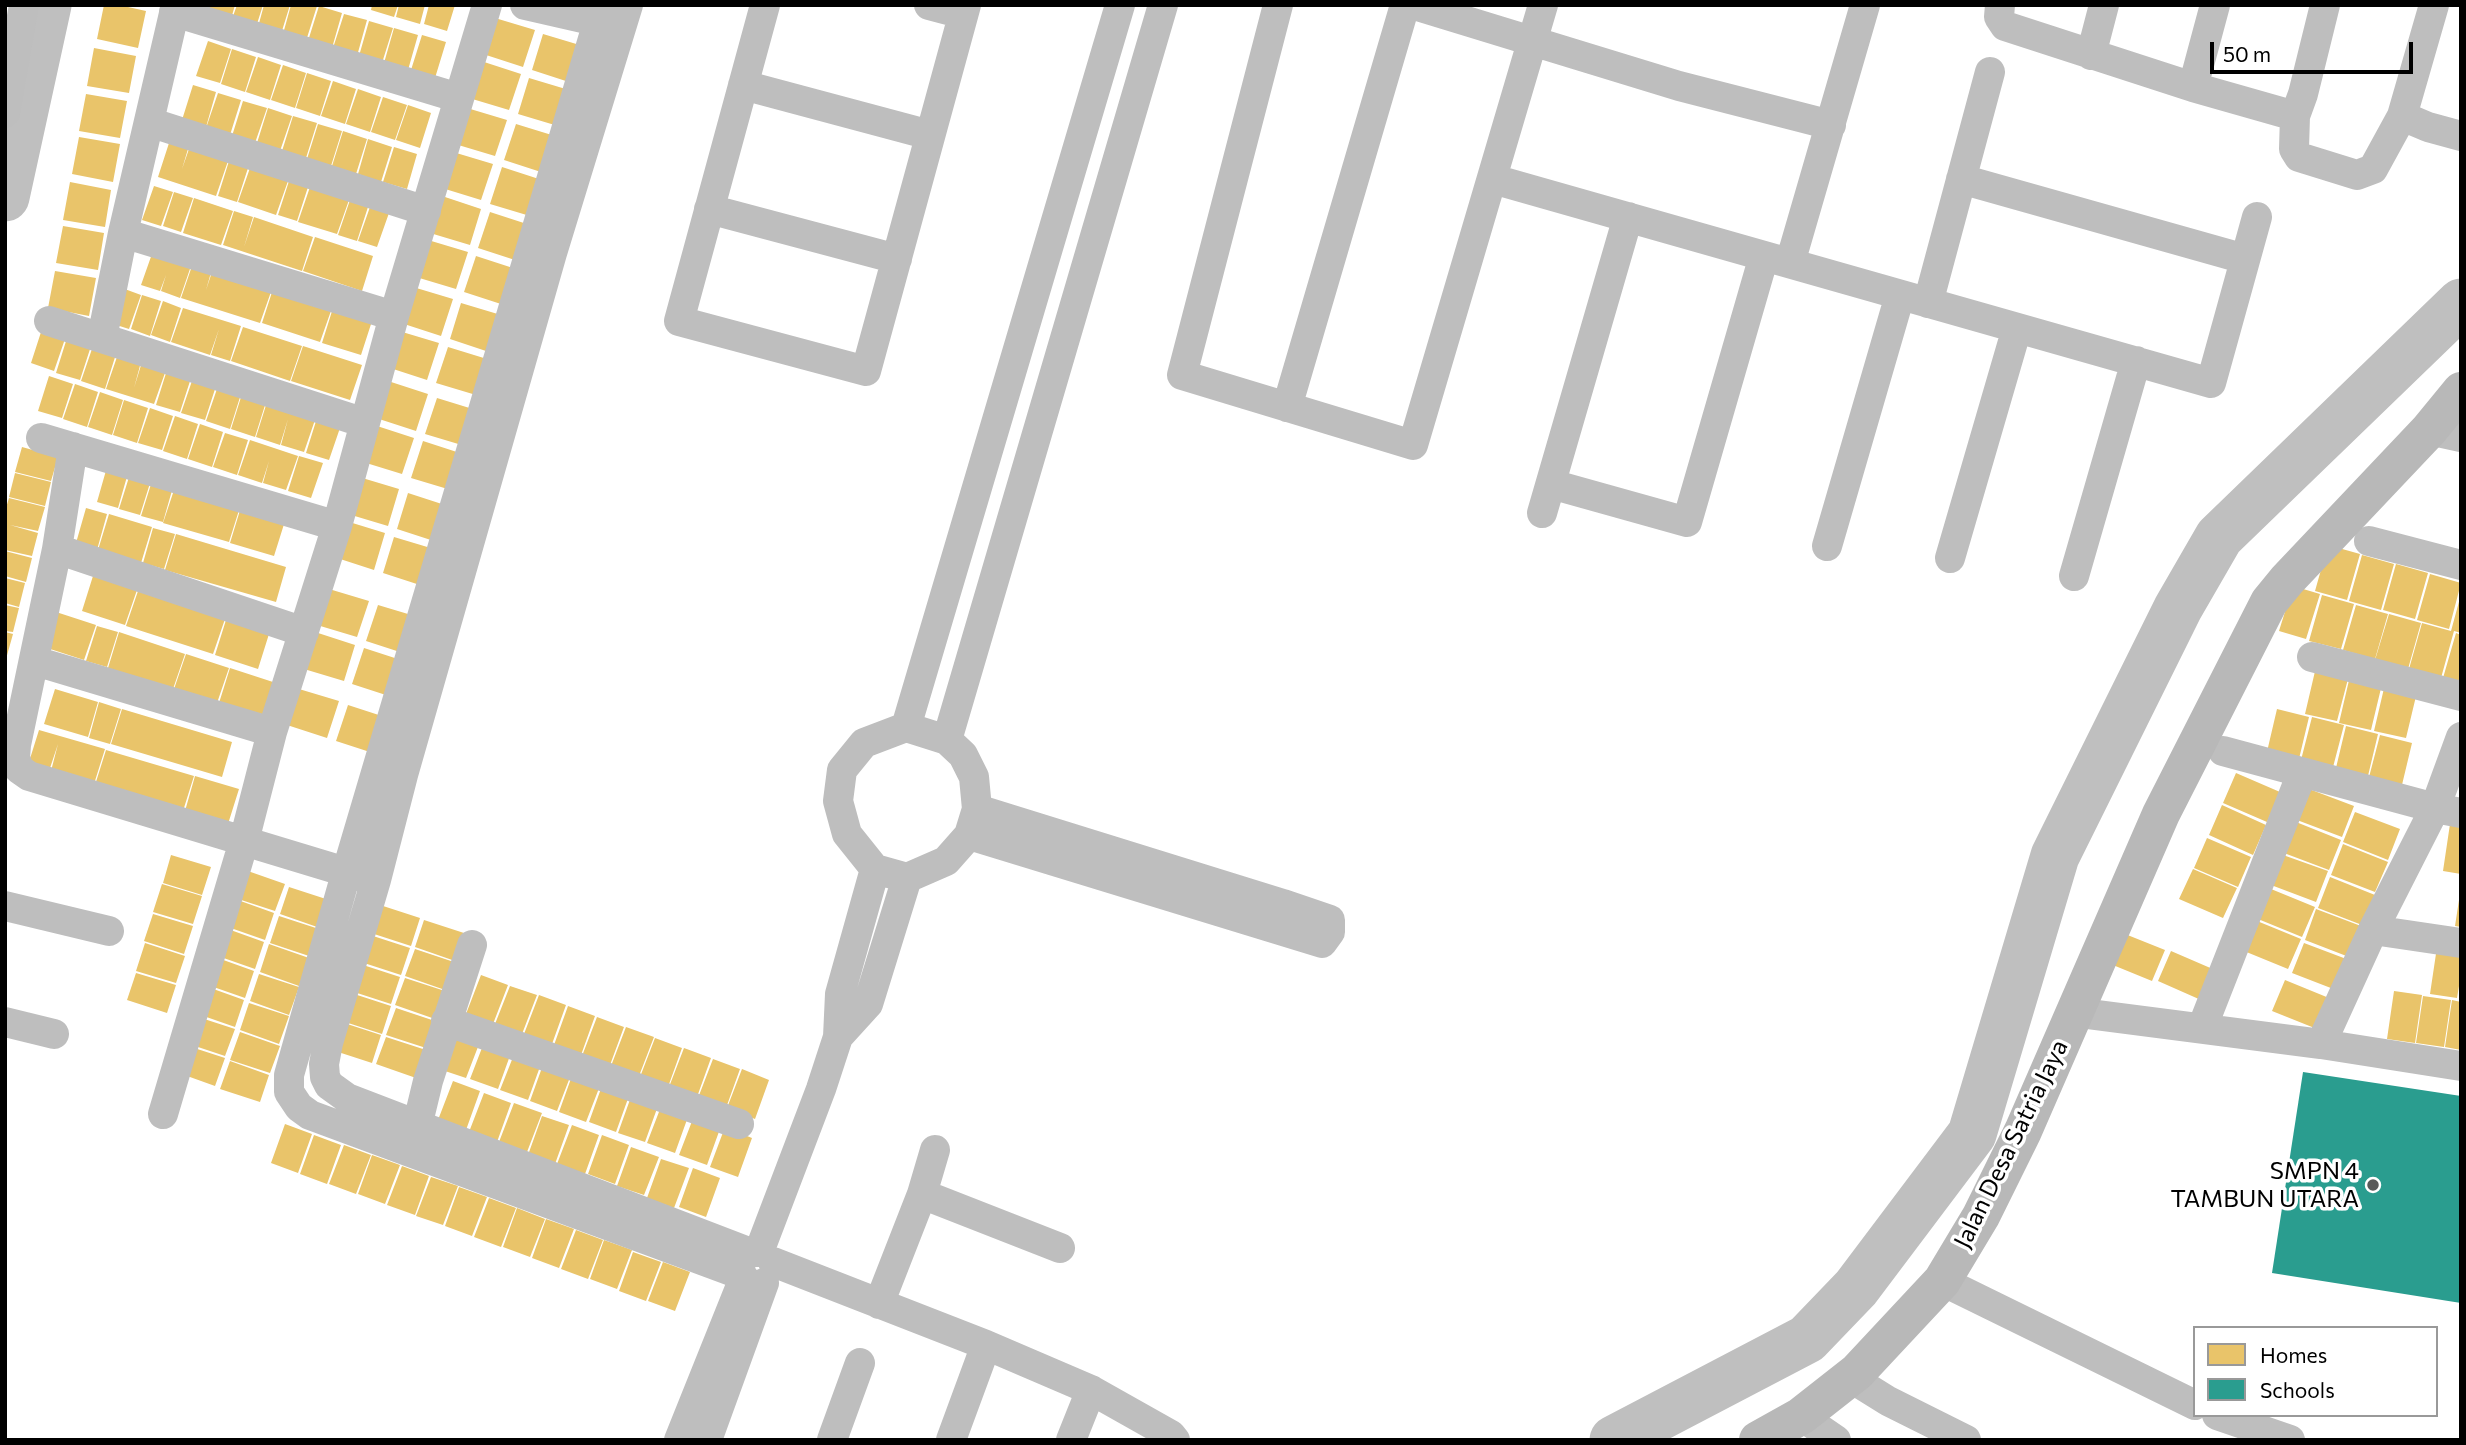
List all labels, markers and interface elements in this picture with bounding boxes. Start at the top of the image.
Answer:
scale bar [2214,28,2417,72]
text: 50 m [2223,41,2271,66]
street label: Jalan Desa Satria Jaya [1948,1035,2074,1253]
place label: SMPN 4 TAMBUN UTARA [2170,1157,2359,1213]
marker: SMPN 4 TAMBUN UTARA [2365,1177,2381,1193]
legend [2193,1326,2438,1417]
text: Homes [2260,1342,2327,1367]
text: Schools [2260,1377,2335,1402]

